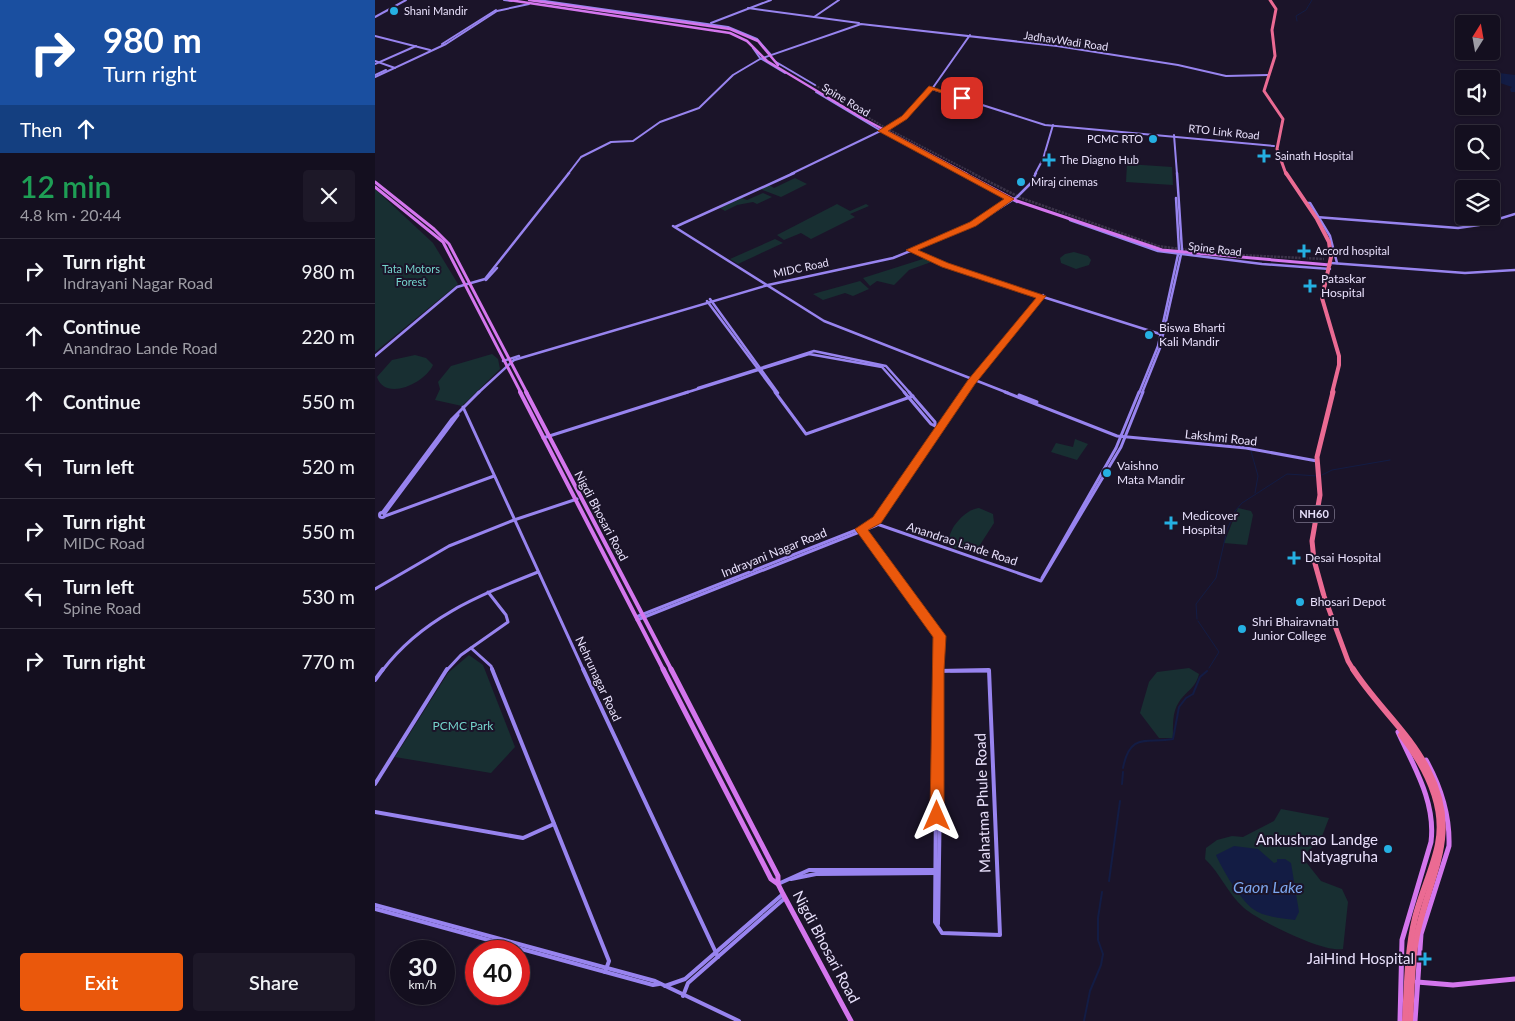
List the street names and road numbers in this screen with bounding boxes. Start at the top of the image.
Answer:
street label: JadhavWadi Road [1023,28,1109,53]
street label: Spine Road [820,80,873,119]
street label: RTO Link Road [1188,121,1260,142]
street label: Spine Road [1188,239,1243,258]
street label: MIDC Road [772,255,830,280]
street label: Lakshmi Road [1184,426,1258,449]
street label: Nigdi Bhosari Road [571,468,632,563]
road number: NH60 [1294,506,1334,522]
street label: Anandrao Lande Road [905,518,1020,569]
street label: Indrayani Nagar Road [719,525,829,581]
street label: Nehrunagar Road [572,634,625,724]
street label: Mahatma Phule Road [971,733,993,873]
street label: Nigdi Bhosari Road [790,887,864,1006]

